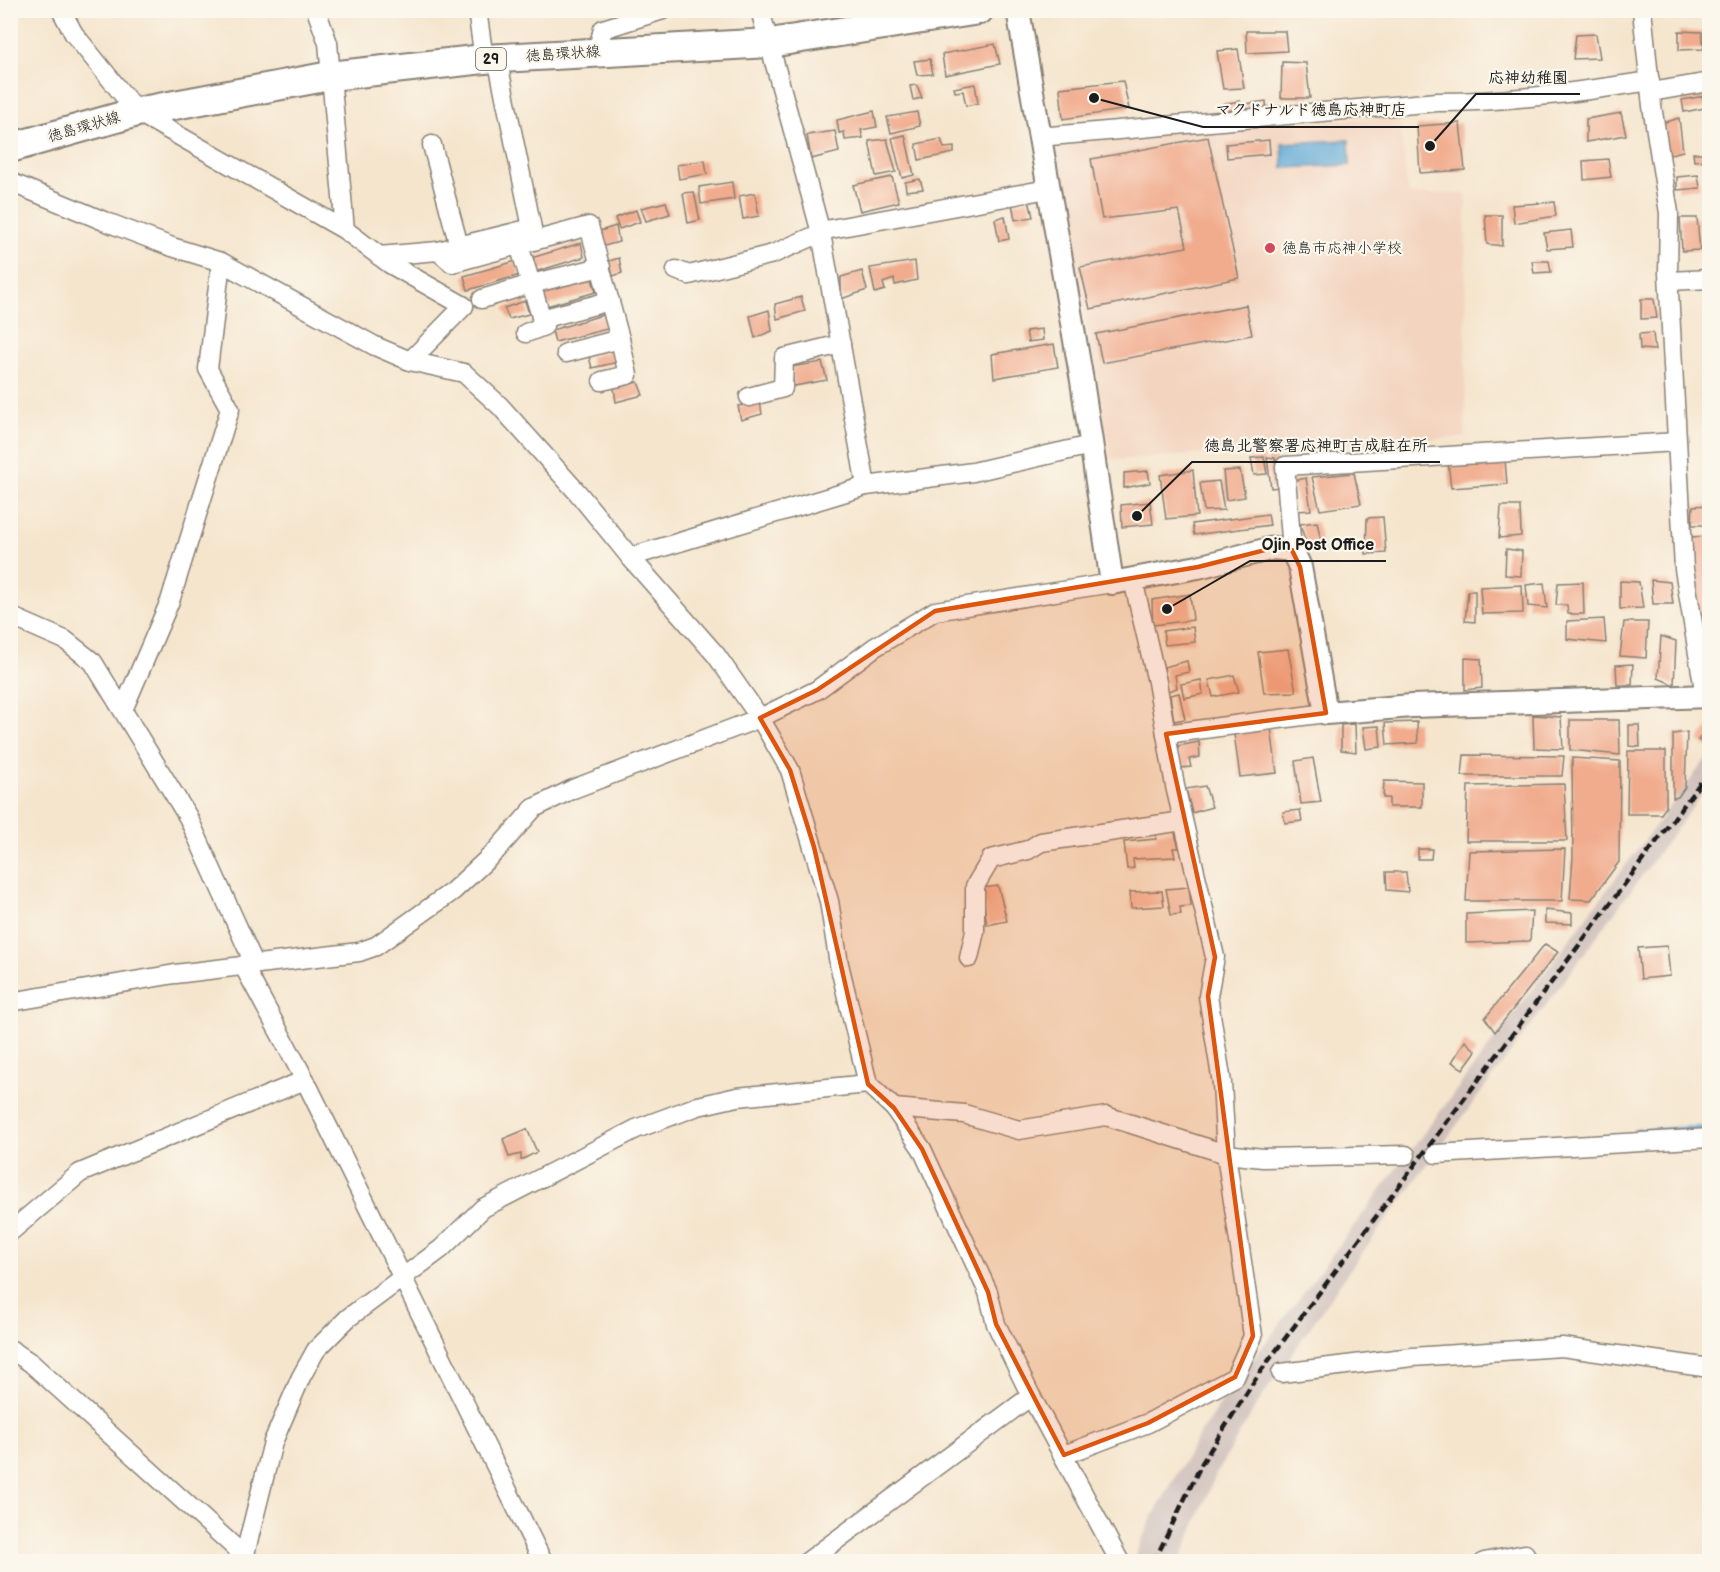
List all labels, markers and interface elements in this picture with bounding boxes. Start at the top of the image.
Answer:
street label: 徳島環状線 [525,42,601,66]
road number: 29 [476,48,506,70]
callout: 応神幼稚園 [1476,60,1580,94]
text: 応神幼稚園 [1488,69,1568,88]
callout: マクドナルド徳島応神町店 [1203,93,1419,127]
text: マクドナルド徳島応神町店 [1215,101,1407,120]
street label: 徳島環状線 [45,108,123,146]
place label: 徳島市応神小学校 [1282,239,1402,258]
marker: 徳島市応神小学校 [1263,241,1277,255]
callout: 徳島北警察署応神町吉成駐在所 [1192,428,1440,462]
text: 徳島北警察署応神町吉成駐在所 [1204,437,1428,456]
callout: Ojin Post Office [1250,527,1386,561]
text: Ojin Post Office [1262,536,1374,555]

